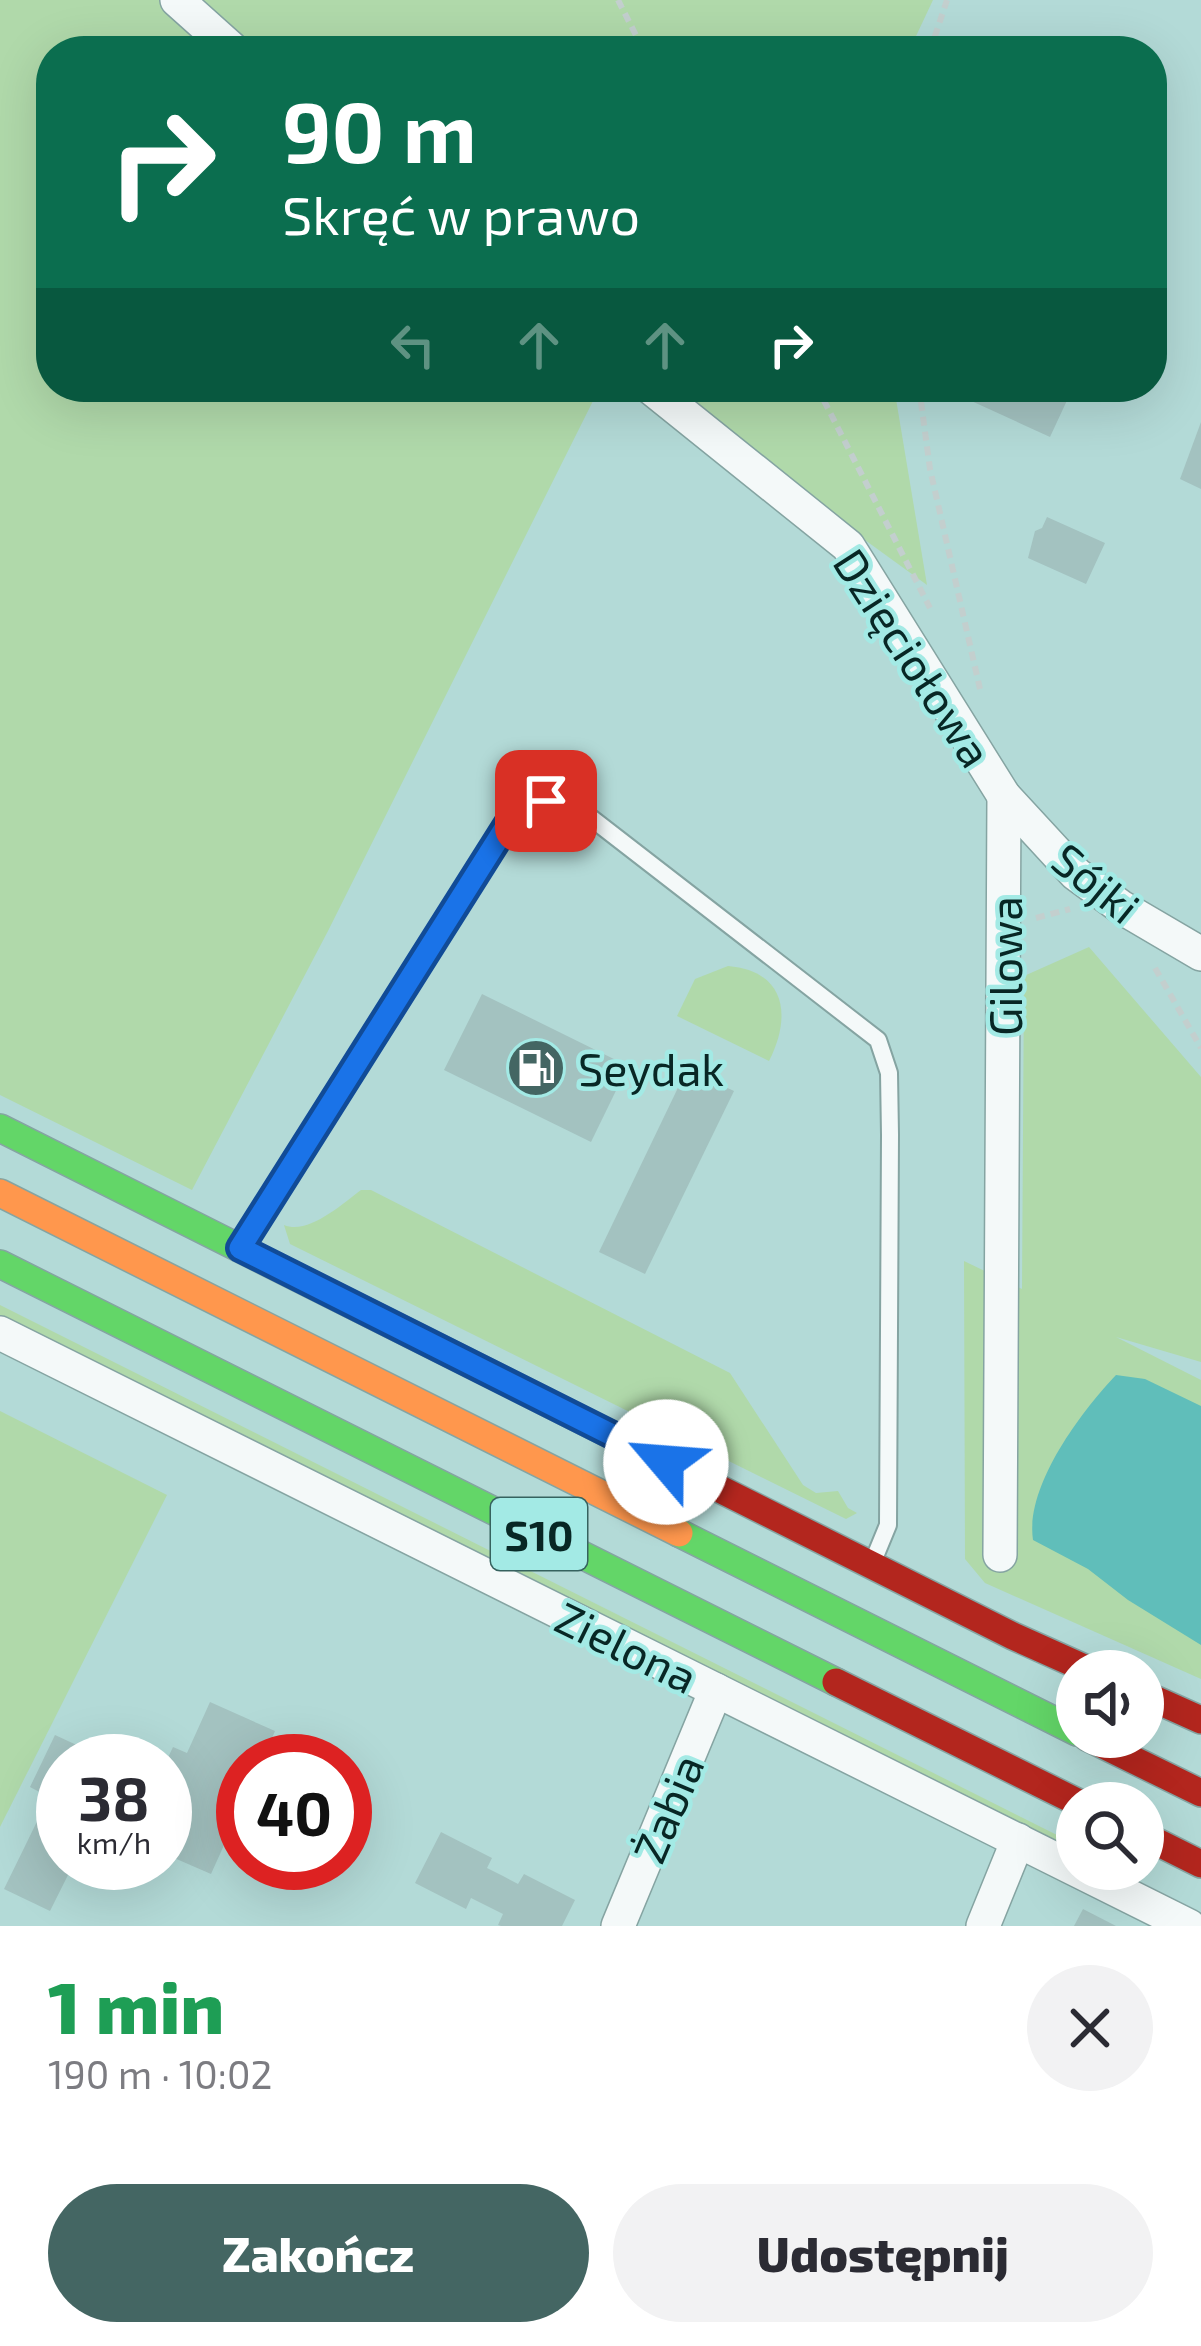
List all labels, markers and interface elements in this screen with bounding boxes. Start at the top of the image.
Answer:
text: 90 m [282,79,477,180]
icon: right [84,84,240,240]
text: Skręć w prawo [282,181,640,246]
icon: left [380,312,446,378]
icon: ahead [506,312,572,378]
icon: ahead [632,312,698,378]
icon: right [758,312,824,378]
street label: Dzięciołowa [824,538,1004,776]
pin [495,750,597,852]
icon: arrive [513,768,579,834]
street label: Sójki [1042,831,1151,934]
street label: Gilowa [977,896,1031,1036]
fuel station icon: Seydak [505,1037,567,1099]
place label: Seydak [578,1041,724,1095]
position arrow [603,1399,729,1525]
road number: S10 [491,1498,587,1570]
street label: Zielona [547,1589,707,1703]
map controls [1056,1650,1164,1890]
button: sound [1056,1650,1164,1758]
speed limit sign: 40 [216,1734,372,1890]
street label: Żabia [620,1746,714,1870]
text: 38 [78,1761,150,1833]
button: search [1056,1782,1164,1890]
text: km/h [77,1824,151,1860]
text: 1 min [48,1962,224,2048]
button: close [1027,1965,1153,2091]
text: 190 m · 10:02 [48,2050,272,2097]
button: Zakończ [48,2184,589,2322]
button: Udostępnij [613,2184,1153,2322]

